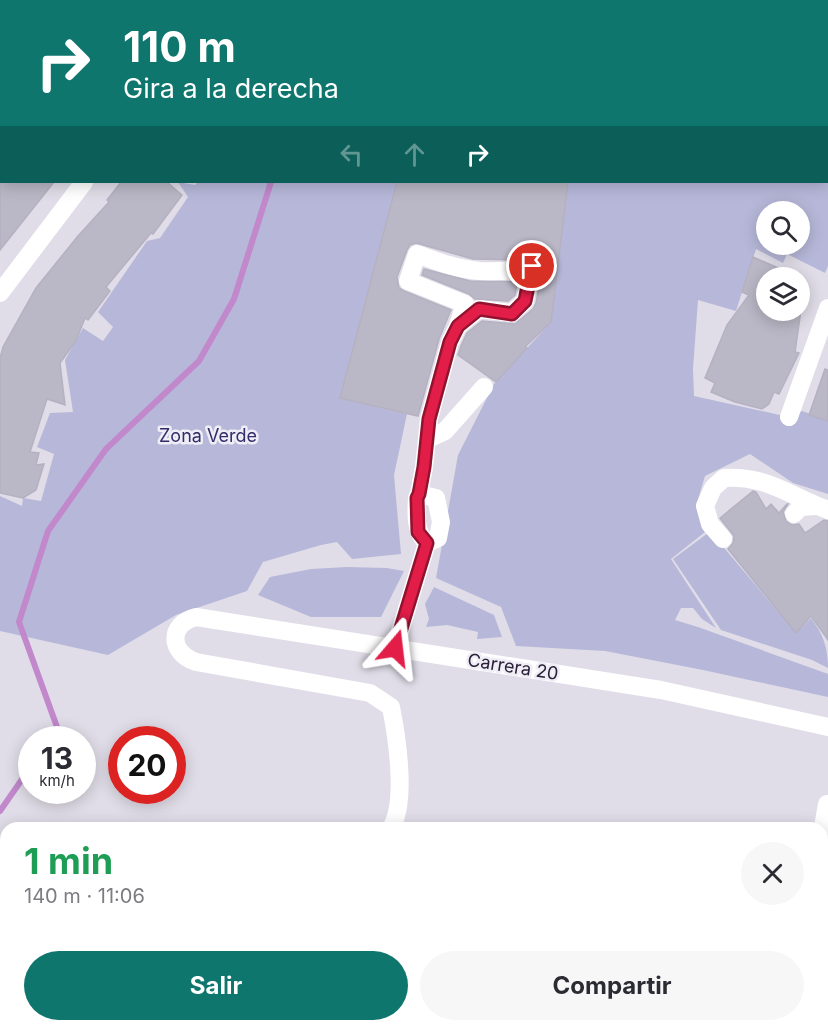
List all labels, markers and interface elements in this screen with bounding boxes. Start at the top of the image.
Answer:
text: 110 m [123,21,236,72]
icon: right [24,24,102,102]
text: Gira a la derecha [123,72,339,105]
icon: left [335,138,368,171]
icon: ahead [398,138,431,171]
icon: right [461,138,494,171]
map controls [756,201,810,321]
button: search [756,201,810,255]
pin [506,240,557,291]
icon: arrive [515,249,548,282]
button: layers [756,267,810,321]
park label: Zona Verde [159,425,257,446]
position arrow [363,616,427,680]
street label: Carrera 20 [466,649,560,684]
speed limit sign: 20 [108,726,186,804]
text: 13 [41,740,73,776]
text: km/h [39,771,75,790]
text: 1 min [24,839,113,883]
button: close [741,842,804,905]
text: 140 m · 11:06 [24,884,145,908]
button: Salir [24,951,408,1020]
button: Compartir [420,951,804,1020]

